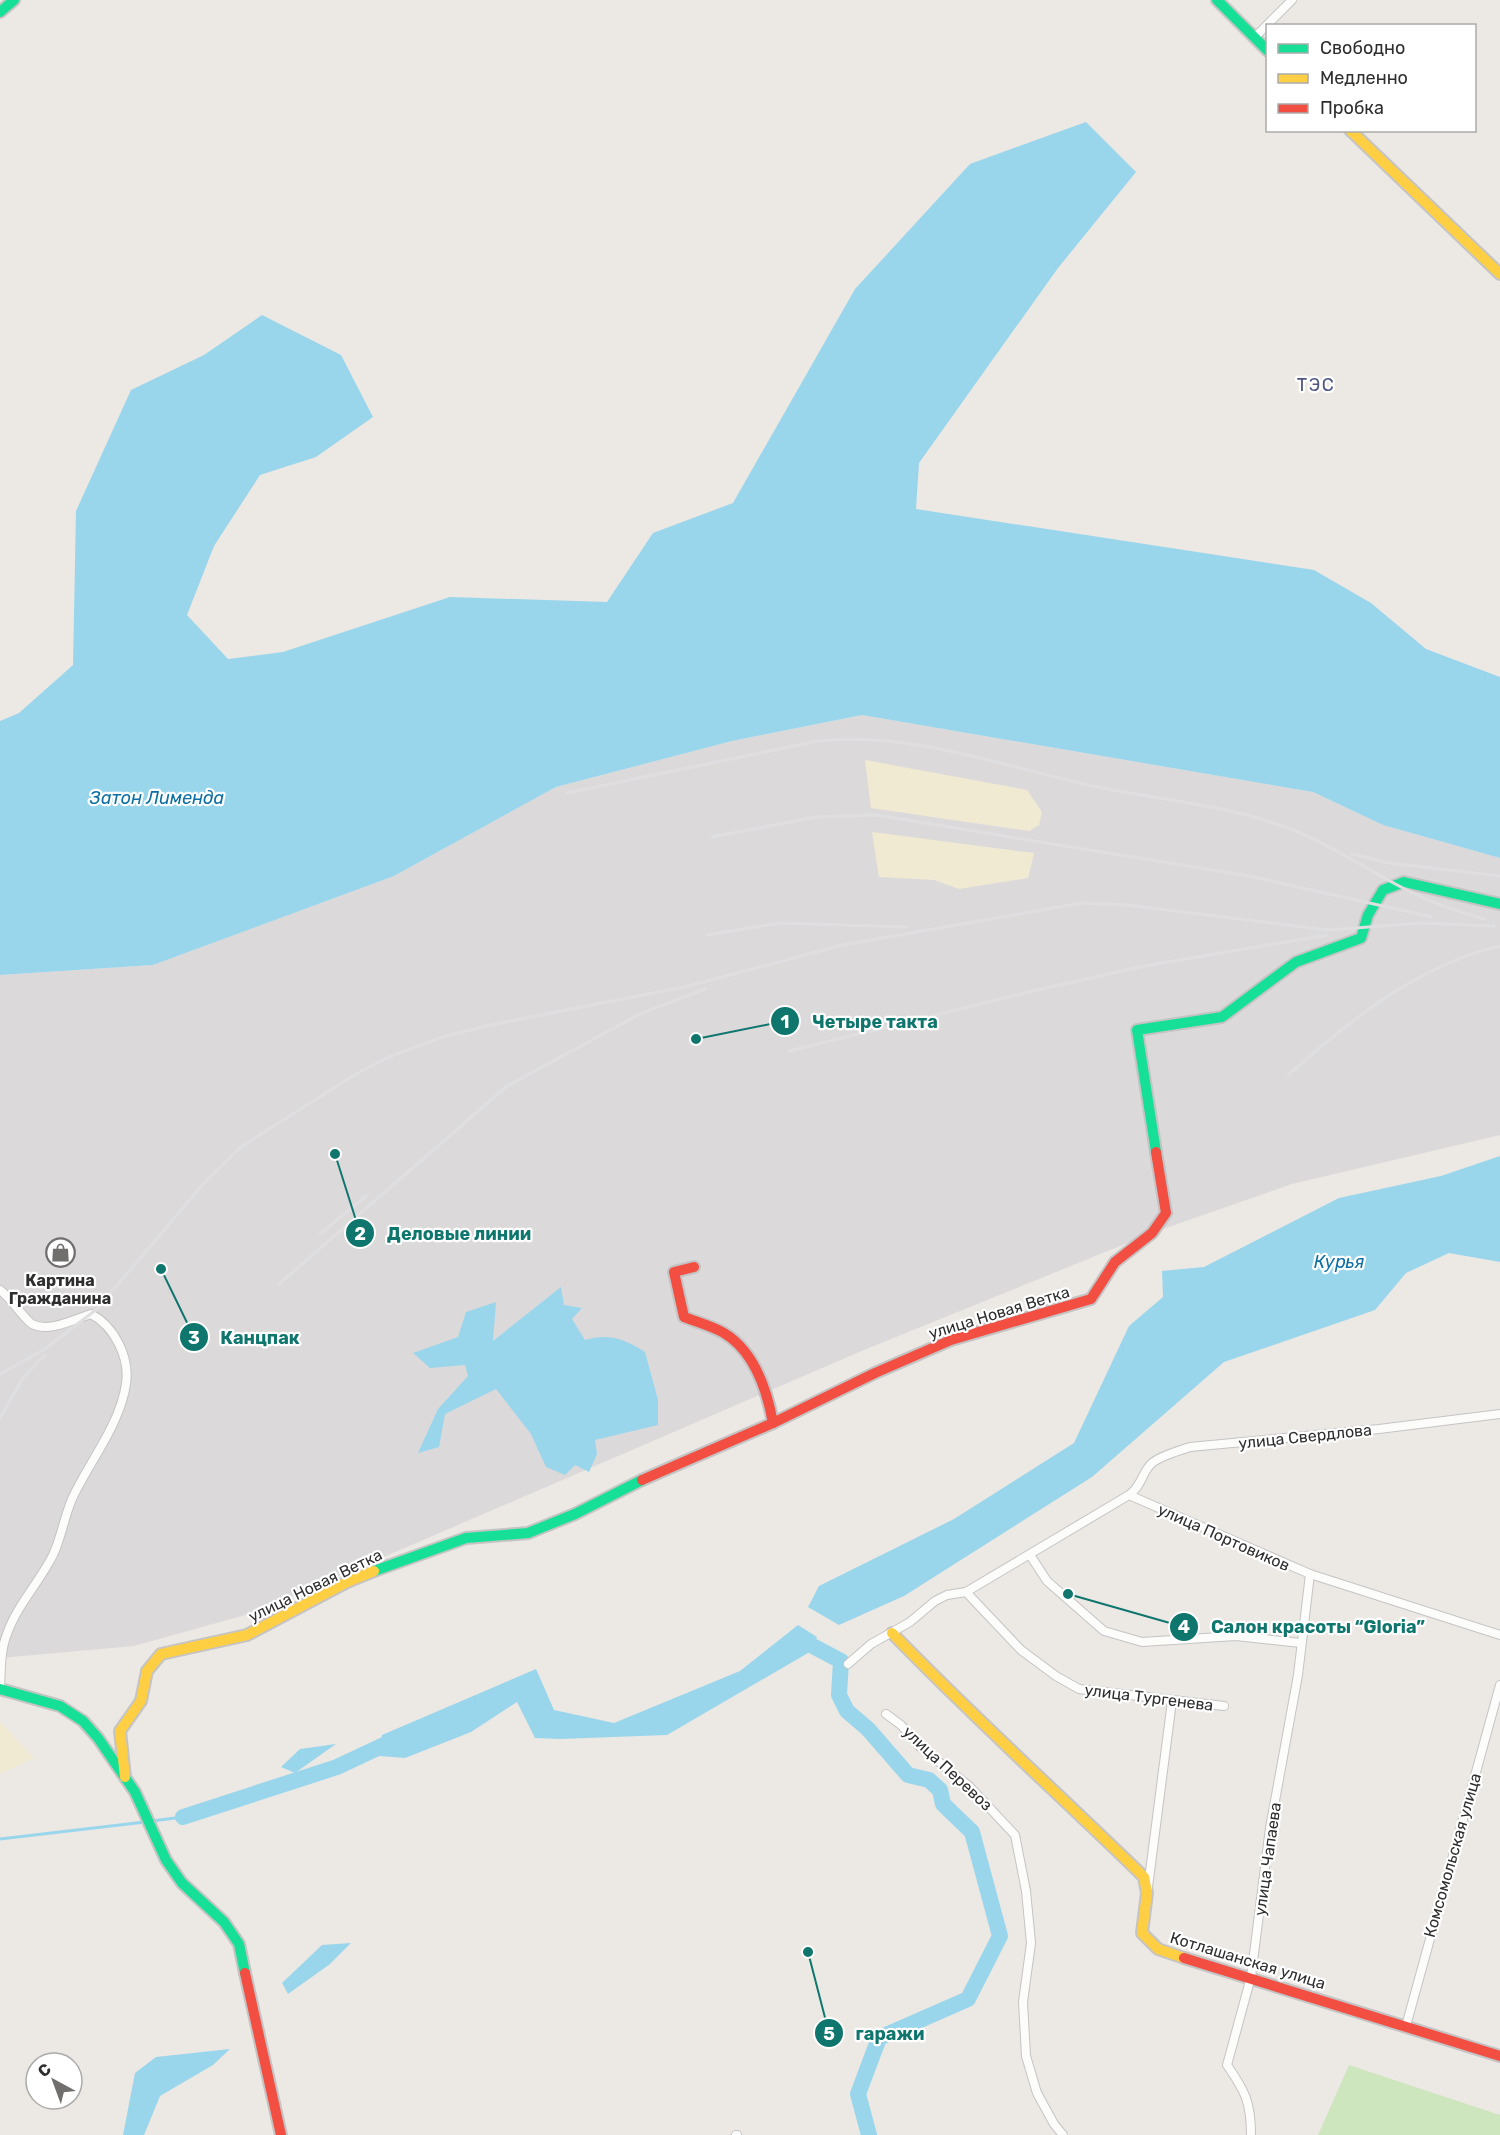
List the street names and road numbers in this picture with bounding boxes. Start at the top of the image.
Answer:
street label: улица Новая Ветка [926,1282,1072,1343]
street label: улица Свердлова [1237,1420,1373,1453]
street label: улица Портовиков [1155,1500,1293,1575]
street label: улица Новая Ветка [245,1545,385,1626]
street label: улица Тургенева [1083,1680,1214,1715]
street label: улица Перевоз [899,1722,996,1815]
street label: Комсомольская улица [1420,1771,1485,1939]
street label: улица Чапаева [1250,1801,1285,1917]
street label: Котлашанская улица [1168,1928,1328,1993]

